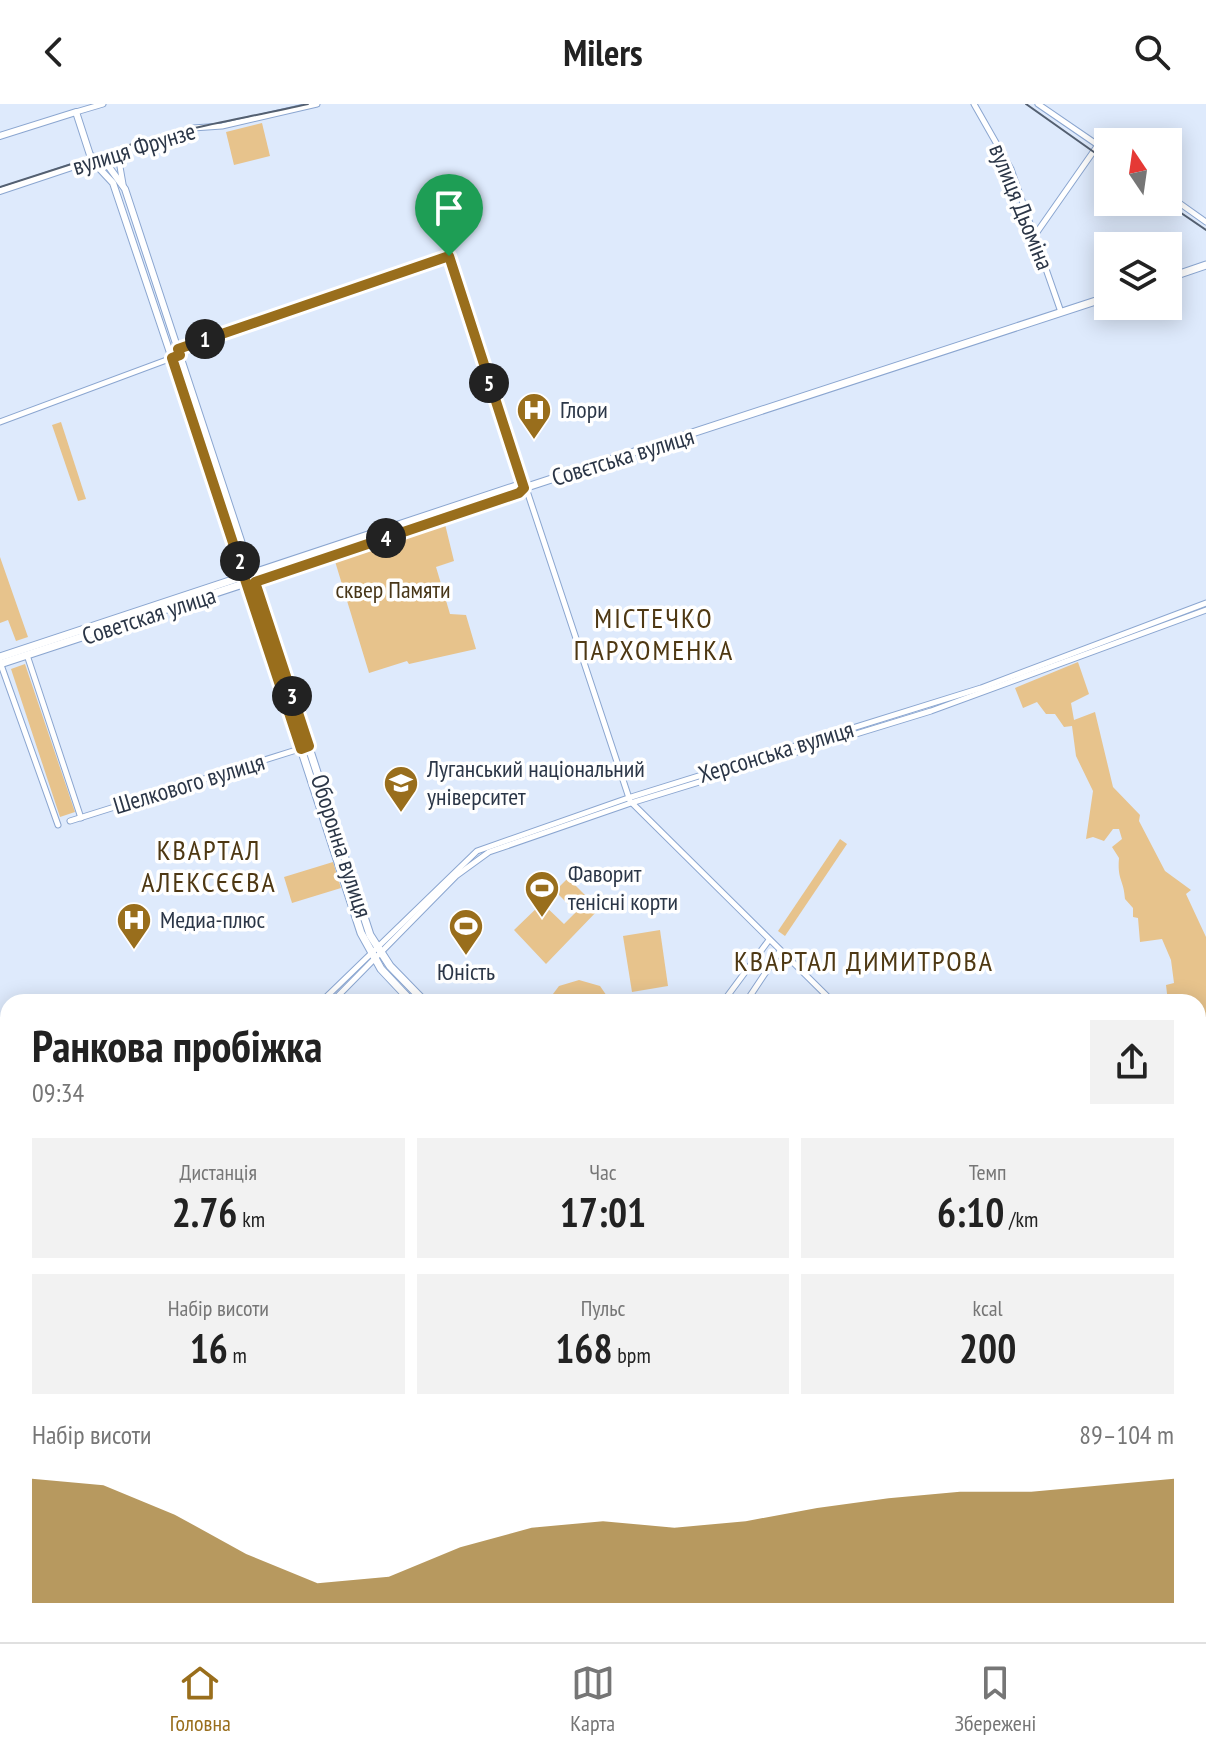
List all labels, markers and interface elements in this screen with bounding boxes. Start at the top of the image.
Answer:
text: Milers [563,29,643,76]
icon: back [32,30,76,74]
icon: search [1130,30,1174,74]
street label: вулиця Фрунзе [69,115,199,182]
north arrow [1094,128,1182,216]
map controls [1094,128,1182,320]
street label: вулиця Дьоміна [982,139,1061,274]
pin [415,174,483,256]
icon: arrive [427,186,471,230]
button: layers [1094,232,1182,320]
pin: 1 [185,319,225,359]
text: 1 [200,325,210,353]
pin: 5 [469,363,509,403]
text: 5 [484,369,494,397]
hospital icon: Глори [515,391,553,441]
place label: Глори [560,394,608,425]
street label: Совєтська вулиця [548,420,698,493]
pin: 4 [366,518,406,558]
text: 4 [381,524,391,552]
pin: 2 [220,541,260,581]
text: 2 [235,547,245,575]
park label: сквер Памяти [335,574,451,605]
street label: Советская улица [78,579,220,652]
district label: МІСТЕЧКО ПАРХОМЕНКА [574,599,734,668]
pin: 3 [272,676,312,716]
text: 3 [287,682,297,710]
street label: Херсонська вулиця [695,713,857,790]
street label: Шелкового вулиця [110,746,268,821]
place label: Луганський національний університет [426,753,645,812]
school or university icon: Луганський національний університет [382,764,420,814]
street label: Оборонна вулиця [304,770,379,921]
district label: КВАРТАЛ АЛЕКСЄЄВА [141,831,277,900]
place label: Фаворит тенісні корти [568,858,678,917]
sports icon: Фаворит тенісні корти [523,869,561,919]
hospital icon: Медиа-плюс [115,901,153,951]
place label: Медиа-плюс [160,904,266,935]
sports icon: Юність [447,907,485,957]
district label: КВАРТАЛ ДИМИТРОВА [734,942,994,979]
place label: Юність [437,956,495,987]
text: Ранкова пробіжка [32,1017,323,1074]
button: share [1090,1020,1174,1104]
text: 09:34 [32,1076,84,1109]
text: Дистанція [180,1158,257,1186]
text: Час [589,1158,617,1186]
text: Темп [969,1158,1006,1186]
text: 2.76 [172,1186,237,1238]
text: 17:01 [560,1186,646,1238]
text: 6:10 [937,1186,1004,1238]
text: km [237,1205,265,1233]
text: /km [1004,1205,1038,1233]
text: Набір висоти [168,1294,269,1322]
text: Пульс [581,1294,625,1322]
text: kcal [973,1294,1003,1322]
text: 16 [190,1322,228,1374]
text: 168 [555,1322,613,1374]
text: 200 [959,1322,1016,1374]
text: m [228,1341,247,1369]
text: bpm [613,1341,651,1369]
text: Набір висоти [32,1418,151,1451]
text: 89–104 m [1079,1418,1174,1451]
tab: Головна [170,1661,231,1737]
tab: Карта [570,1661,615,1737]
tab: Збережені [954,1661,1036,1737]

